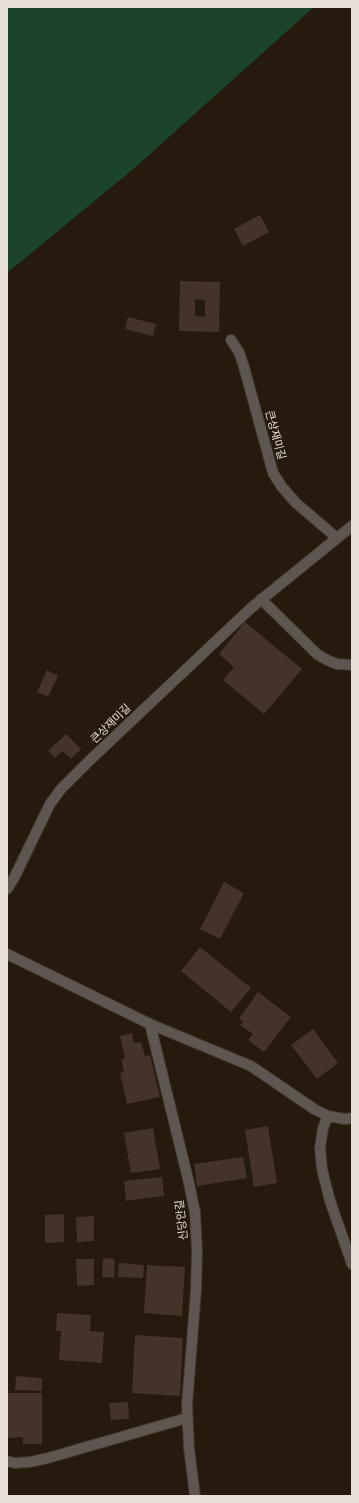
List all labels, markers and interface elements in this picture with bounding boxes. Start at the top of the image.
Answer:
street label: 큰상재미길 [262,409,288,461]
street label: 큰상재미길 [88,702,134,746]
street label: 신당안길 [173,1199,191,1241]

